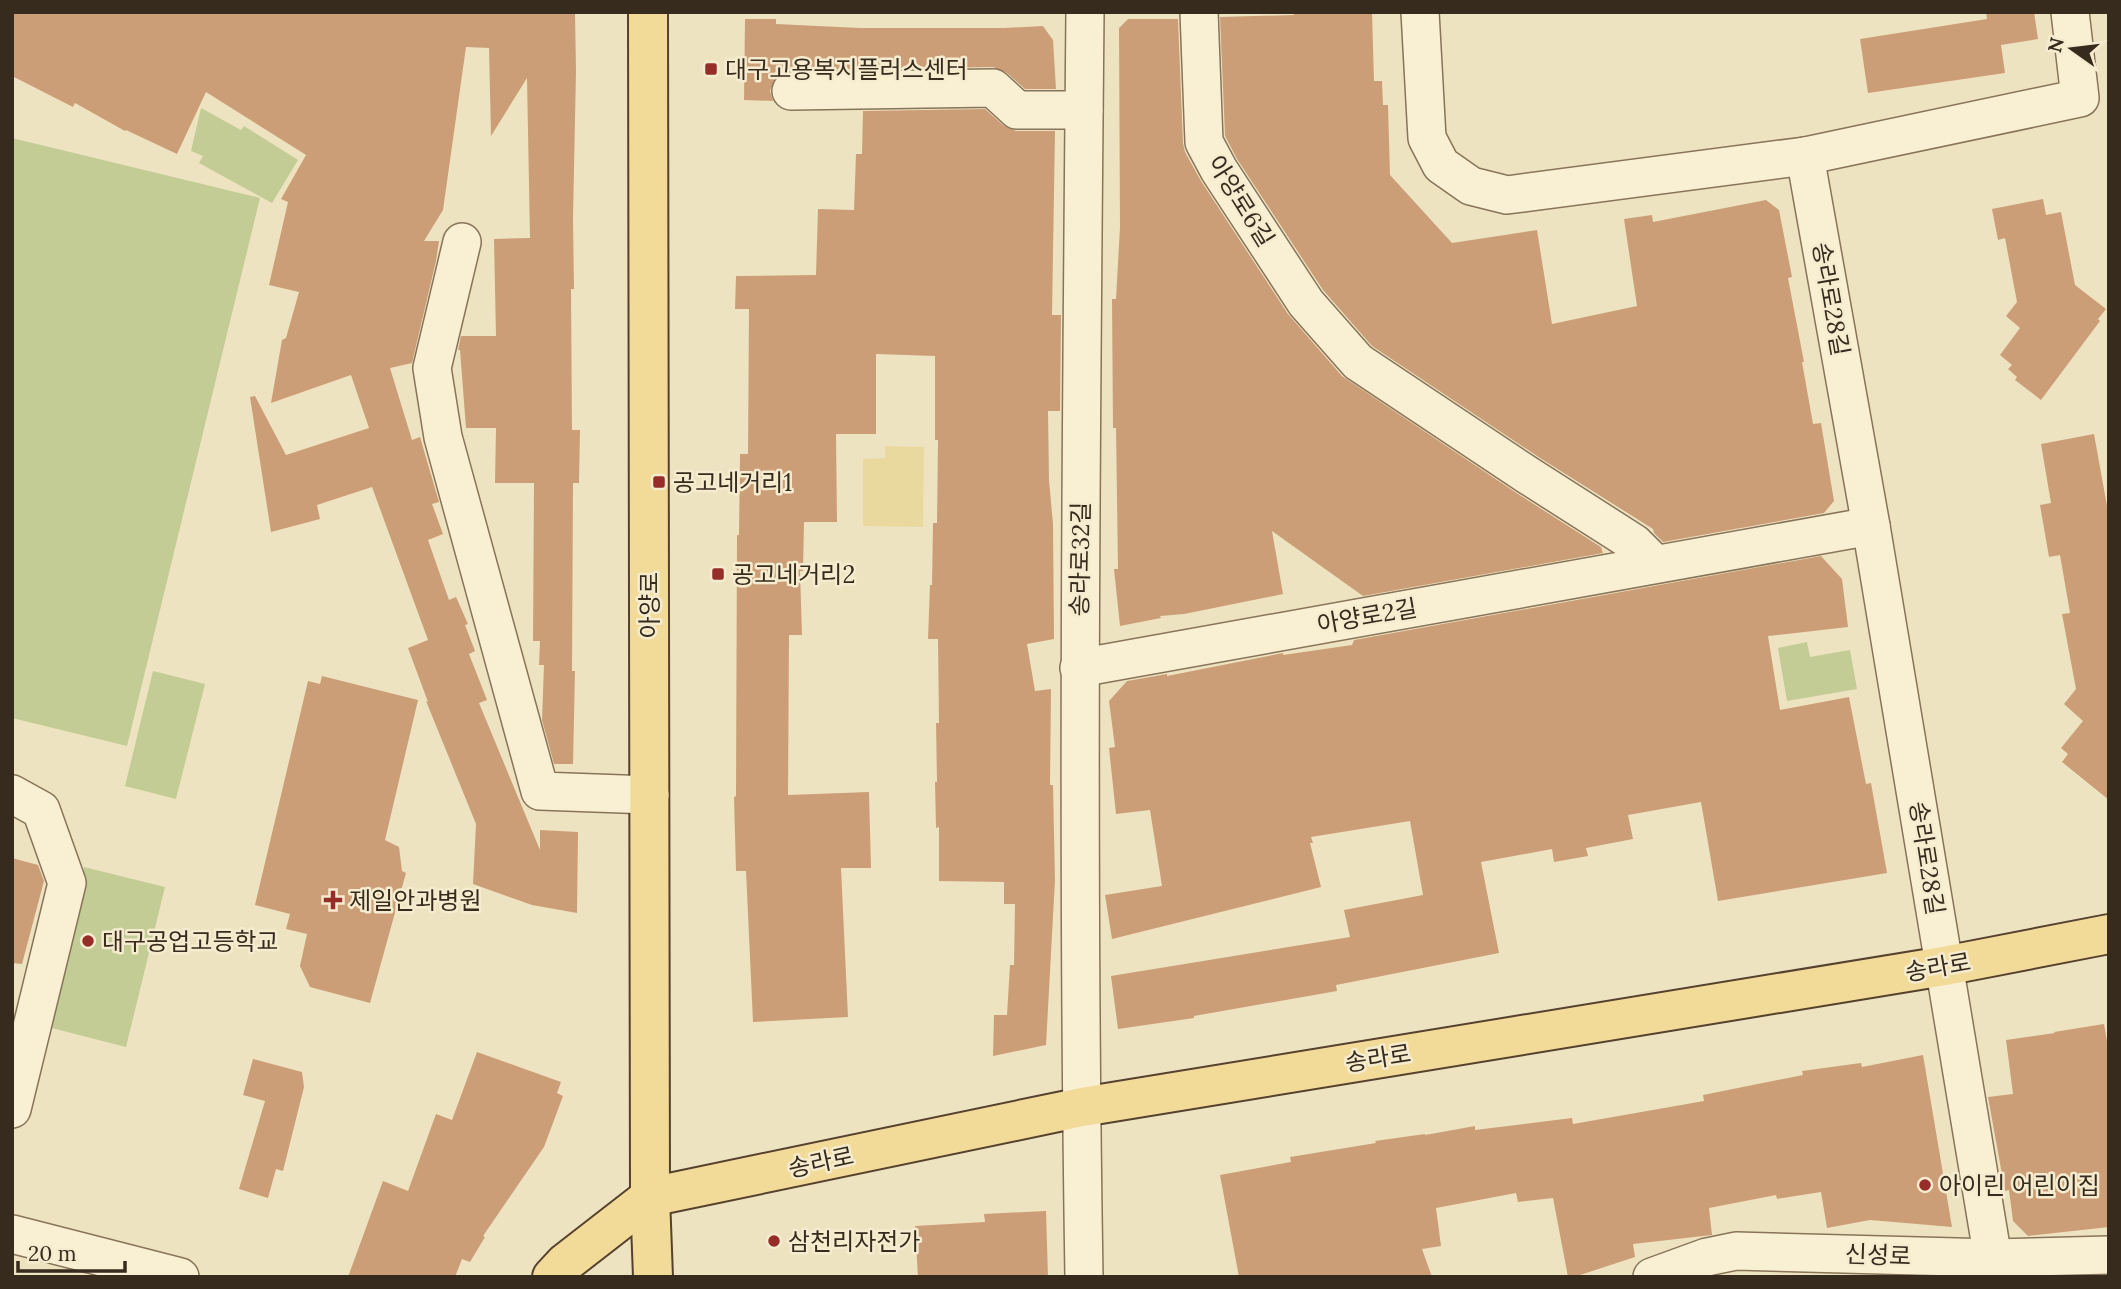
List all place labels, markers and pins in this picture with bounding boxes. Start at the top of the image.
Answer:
place label: 대구고용복지플러스센터 [725,54,968,85]
marker: 대구고용복지플러스센터 [703,61,719,77]
place label: 공고네거리1 [673,467,792,498]
marker: 공고네거리1 [651,474,667,490]
place label: 공고네거리2 [732,559,855,590]
marker: 공고네거리2 [710,566,726,582]
place label: 제일안과병원 [349,885,481,916]
marker: 제일안과병원 [323,890,343,910]
place label: 대구공업고등학교 [102,926,279,957]
marker: 대구공업고등학교 [80,933,96,949]
place label: 아이린 어린이집 [1939,1170,2100,1201]
marker: 아이린 어린이집 [1917,1177,1933,1193]
place label: 삼천리자전가 [788,1226,920,1257]
marker: 삼천리자전가 [766,1233,782,1249]

